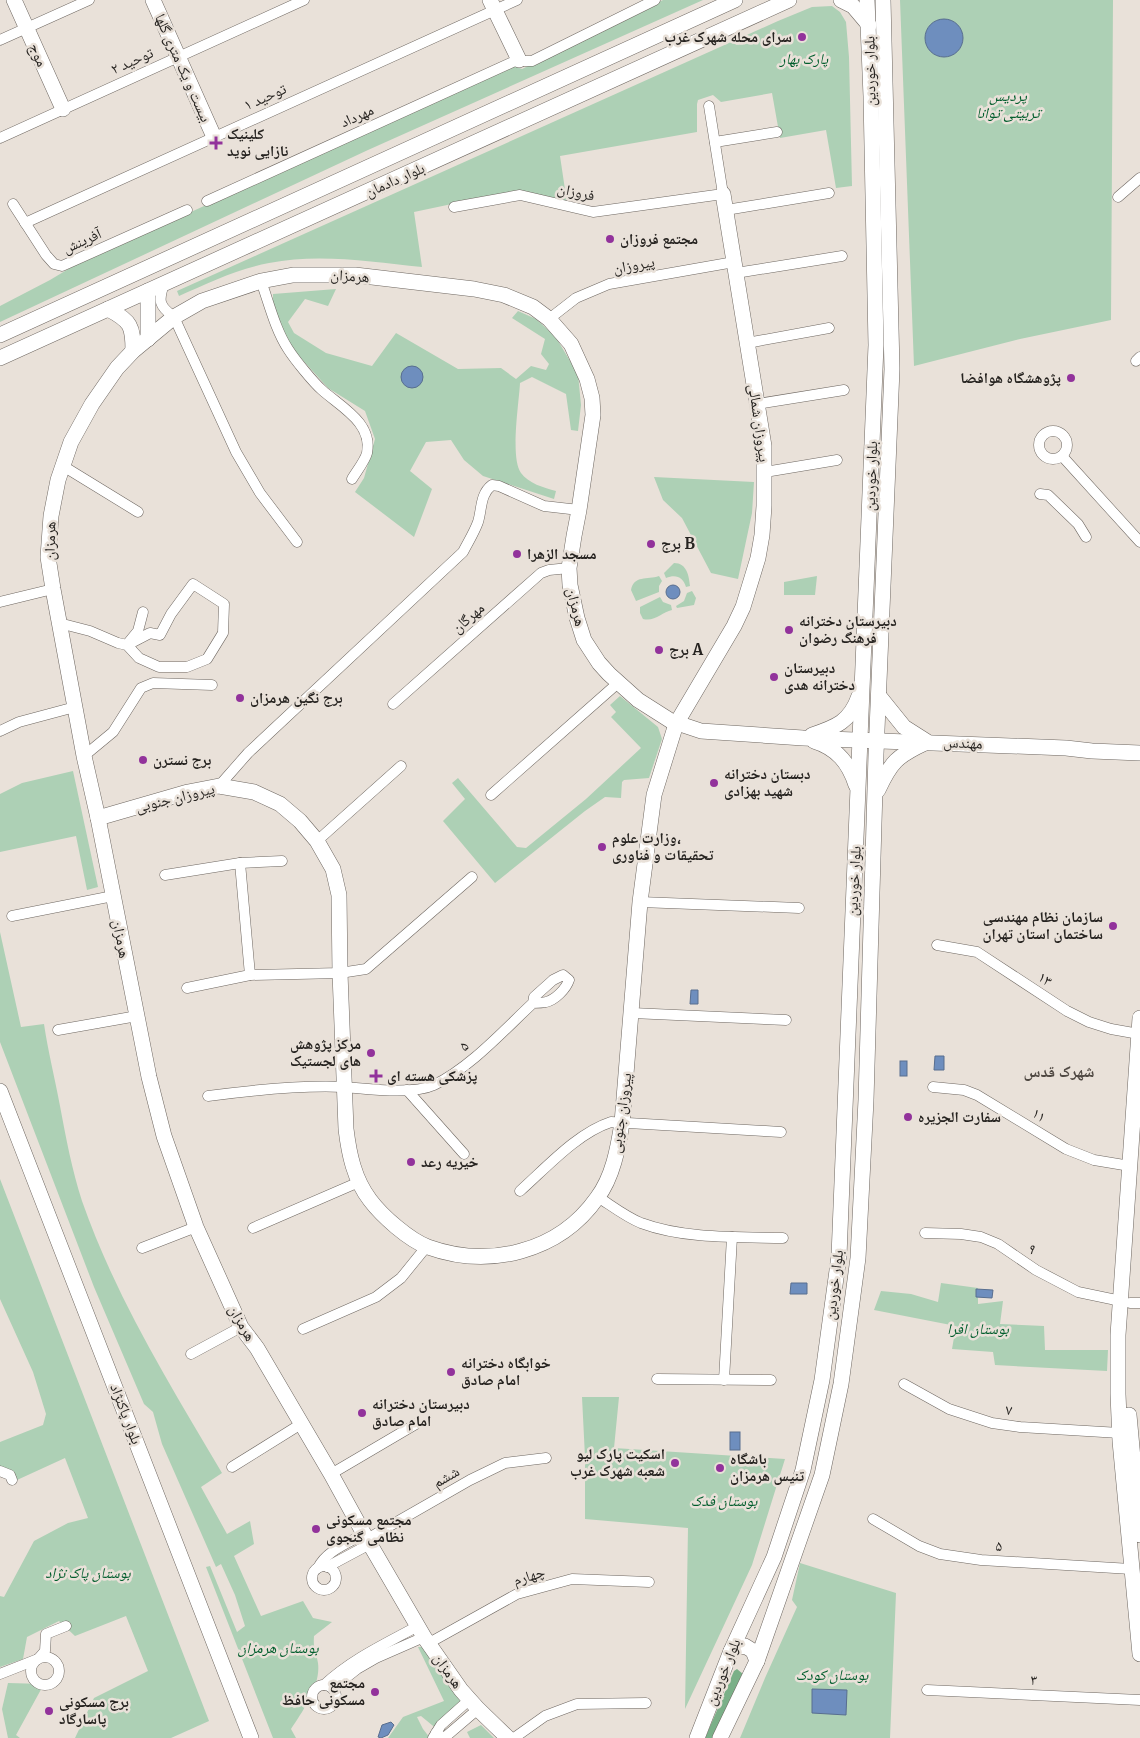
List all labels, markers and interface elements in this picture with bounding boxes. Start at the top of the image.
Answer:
street label: بیست و یک متری گلها [150,11,216,125]
place label: سرای محله شهرک غرب [664,27,792,46]
marker: سرای محله شهرک غرب [796,31,808,43]
street label: بلوار خوردین [859,36,881,106]
street label: موج [24,40,52,70]
street label: توحید ۲ [108,43,157,78]
park label: پارک بهار [779,49,829,68]
street label: توحید ۱ [241,79,290,114]
park label: پردیس تربیتی توانا [976,86,1043,122]
street label: مهرداد [337,100,377,131]
place label: کلینیک نازایی نوید [227,124,288,160]
marker: کلینیک نازایی نوید [209,136,223,150]
street label: بلوار دادمان [362,158,428,202]
street label: فروزان [556,178,596,206]
street label: آفرینش [59,223,106,258]
place label: مجتمع فروزان [620,229,698,249]
marker: مجتمع فروزان [604,233,616,245]
street label: پیروزان [612,252,656,278]
street label: هرمزان [330,265,370,287]
place label: پژوهشگاه هوافضا [960,368,1061,387]
marker: پژوهشگاه هوافضا [1065,372,1077,384]
street label: پیروزان شمالی [744,383,774,463]
street label: بلوار خوردین [860,441,882,511]
street label: هرمزان [40,521,60,561]
place label: برج B [661,534,695,553]
marker: برج B [645,538,657,550]
place label: مسجد الزهرا [527,544,597,563]
marker: مسجد الزهرا [511,548,523,560]
street label: هرمزان [562,586,590,628]
street label: مهرگان [447,598,489,638]
place label: دبیرستان دخترانه فرهنگ رضوان [799,611,897,647]
marker: دبیرستان دخترانه فرهنگ رضوان [783,624,795,636]
place label: برج A [669,640,703,659]
marker: برج A [653,644,665,656]
place label: دبیرستان دخترانه هدی [784,658,855,694]
marker: دبیرستان دخترانه هدی [768,671,780,683]
place label: برج نگین هرمزان [250,688,343,707]
marker: برج نگین هرمزان [234,692,246,704]
street label: مهندس [943,732,983,754]
place label: برج نسترن [153,750,211,769]
marker: برج نسترن [137,754,149,766]
place label: دبستان دخترانه شهید بهزادی [724,764,810,800]
marker: دبستان دخترانه شهید بهزادی [708,777,720,789]
street label: پیروزان جنوبی [133,779,217,817]
place label: وزارت علوم، تحقیقات و فناوری [612,828,714,864]
marker: وزارت علوم، تحقیقات و فناوری [596,841,608,853]
street label: بلوار خوردین [842,845,866,917]
place label: سازمان نظام مهندسی ساختمان استان تهران [982,907,1103,943]
street label: هرمزان [107,918,135,960]
marker: سازمان نظام مهندسی ساختمان استان تهران [1107,920,1119,932]
street label: ۱۳ [1034,967,1056,990]
place label: مرکز پژوهش های لجستیک [290,1034,361,1070]
street label: ۵ [455,1036,473,1055]
marker: مرکز پژوهش های لجستیک [365,1047,377,1059]
district label: شهرک قدس [1023,1061,1095,1081]
place label: پزشکی هسته ای [387,1066,477,1085]
marker: پزشکی هسته ای [369,1069,383,1083]
street label: پیروزان جنوبی [605,1072,637,1154]
street label: ۱۱ [1029,1103,1050,1126]
place label: سفارت الجزیره [918,1107,1001,1126]
marker: سفارت الجزیره [902,1111,914,1123]
place label: خیریه رعد [421,1152,479,1171]
marker: خیریه رعد [405,1156,417,1168]
street label: ۹ [1024,1239,1041,1258]
street label: بلوار خوردین [820,1249,848,1321]
street label: هرمزان [224,1301,260,1345]
park label: بوستان افرا [947,1319,1010,1338]
place label: خوابگاه دخترانه امام صادق [461,1353,551,1390]
marker: خوابگاه دخترانه امام صادق [445,1366,457,1378]
street label: بلوار پاکنژاد [106,1381,147,1447]
place label: دبیرستان دخترانه امام صادق [372,1394,470,1431]
street label: ۷ [1005,1400,1014,1419]
marker: دبیرستان دخترانه امام صادق [356,1407,368,1419]
place label: اسکیت پارک لیو شعبه شهرک غرب [570,1444,665,1480]
place label: باشگاه تنیس هرمزان [730,1449,804,1485]
marker: اسکیت پارک لیو شعبه شهرک غرب [669,1457,681,1469]
street label: ششم [429,1461,463,1493]
marker: باشگاه تنیس هرمزان [714,1462,726,1474]
park label: بوستان فدک [691,1491,758,1510]
place label: مجتمع مسکونی نظامی گنجوی [326,1510,412,1546]
marker: مجتمع مسکونی نظامی گنجوی [310,1523,322,1535]
street label: ۵ [995,1536,1003,1555]
street label: چهارم [511,1562,548,1590]
park label: بوستان پاک نژاد [45,1563,132,1582]
street label: بلوار خوردین [701,1636,745,1708]
park label: بوستان هرمزان [237,1638,319,1657]
street label: هرمزان [429,1649,467,1693]
park label: بوستان کودک [796,1665,869,1684]
street label: ۳ [1030,1670,1038,1689]
place label: مجتمع مسکونی حافظ [282,1673,365,1709]
marker: مجتمع مسکونی حافظ [369,1686,381,1698]
place label: برج مسکونی پاسارگاد [59,1692,129,1728]
marker: برج مسکونی پاسارگاد [43,1705,55,1717]

